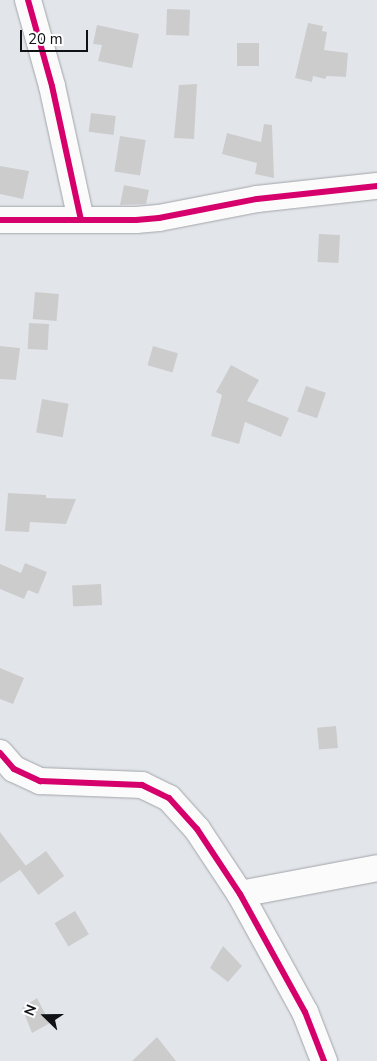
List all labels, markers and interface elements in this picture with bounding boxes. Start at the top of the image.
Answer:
scale bar [22,20,90,52]
text: 20 m [28,29,63,49]
north arrow [20,991,70,1041]
text: N [20,1002,41,1019]

